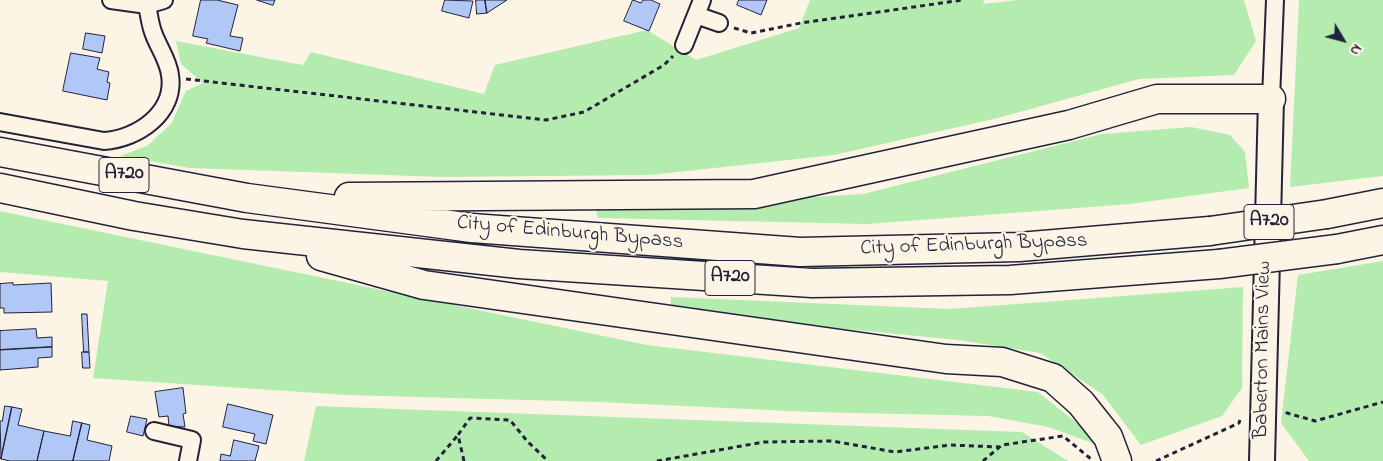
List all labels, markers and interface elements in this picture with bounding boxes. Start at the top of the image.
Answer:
north arrow [1318,15,1368,65]
text: N [1344,39,1367,59]
road number: A720 [99,158,149,192]
road number: A720 [1244,204,1294,240]
street label: City of Edinburgh Bypass [456,212,684,256]
street label: City of Edinburgh Bypass [860,229,1088,263]
road number: A720 [705,260,755,296]
street label: Baberton Mains View [1250,261,1278,439]

